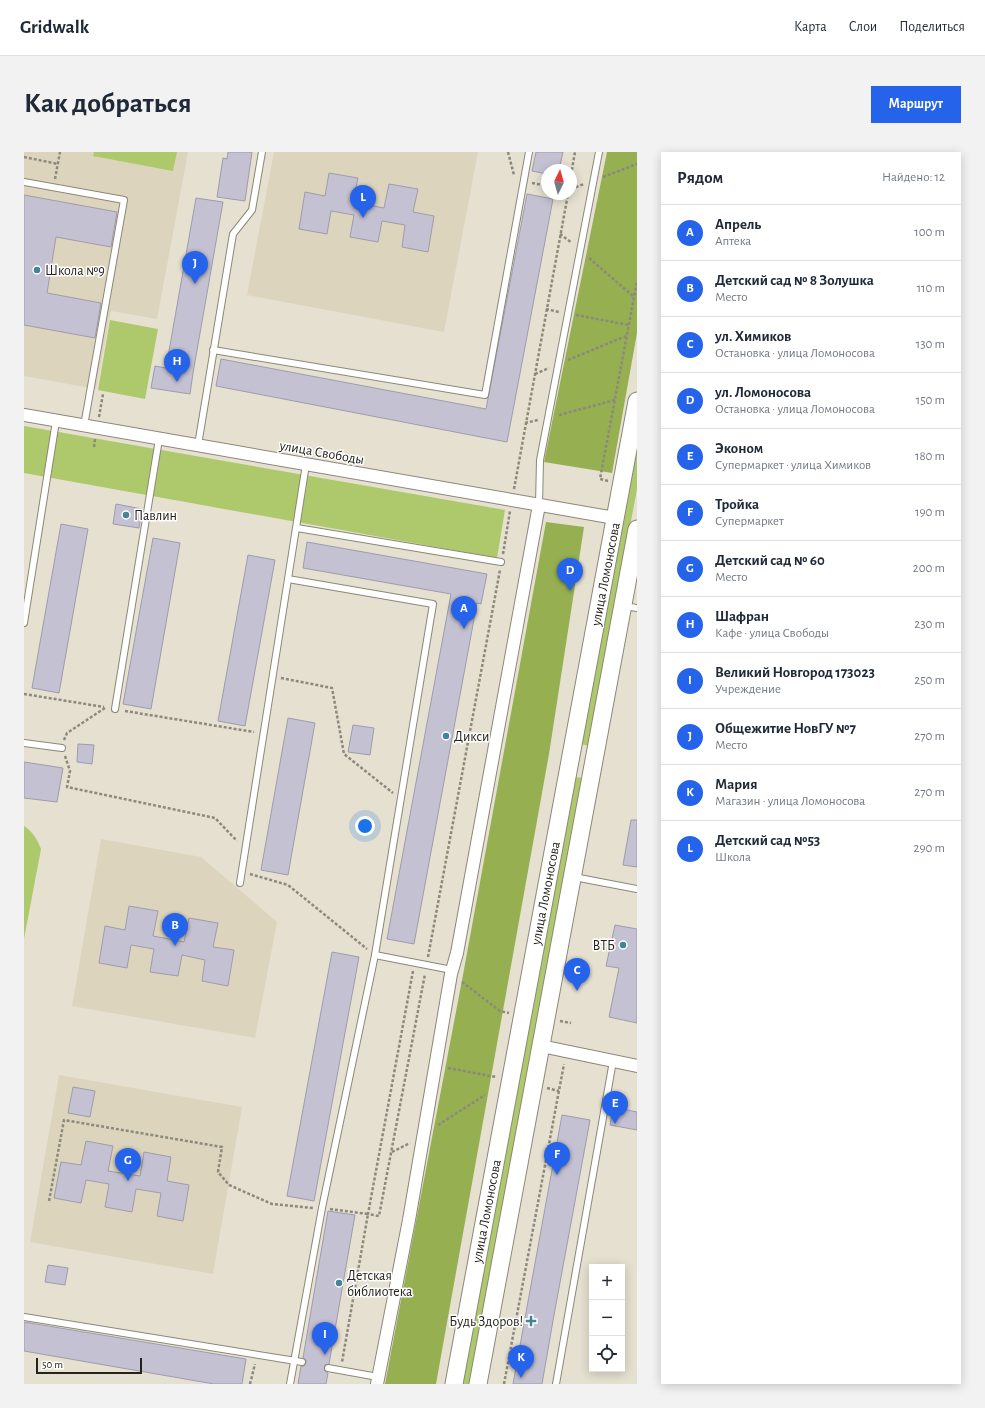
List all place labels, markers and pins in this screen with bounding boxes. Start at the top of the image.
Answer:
pin: L [350,185,376,218]
pin: J [182,251,208,284]
place label: Школа №9 [45,264,105,278]
marker: Школа №9 [32,265,42,275]
pin: H [164,349,190,382]
place label: Павлин [134,509,177,523]
marker: Павлин [121,510,131,520]
pin: D [557,558,583,591]
pin: A [451,596,477,629]
place label: Дикси [454,730,489,744]
marker: Дикси [441,731,451,741]
pin: B [162,913,188,946]
place label: ВТБ [592,939,615,953]
marker: ВТБ [618,940,628,950]
pin: C [564,958,590,991]
pin: E [602,1091,628,1124]
pin: F [544,1142,570,1175]
pin: G [115,1148,141,1181]
place label: Детская библиотека [347,1269,413,1299]
marker: Детская библиотека [334,1278,344,1288]
place label: Будь Здоров! [449,1315,523,1329]
marker: Будь Здоров! [526,1316,536,1326]
pin: I [312,1322,338,1355]
pin: K [508,1345,534,1378]

